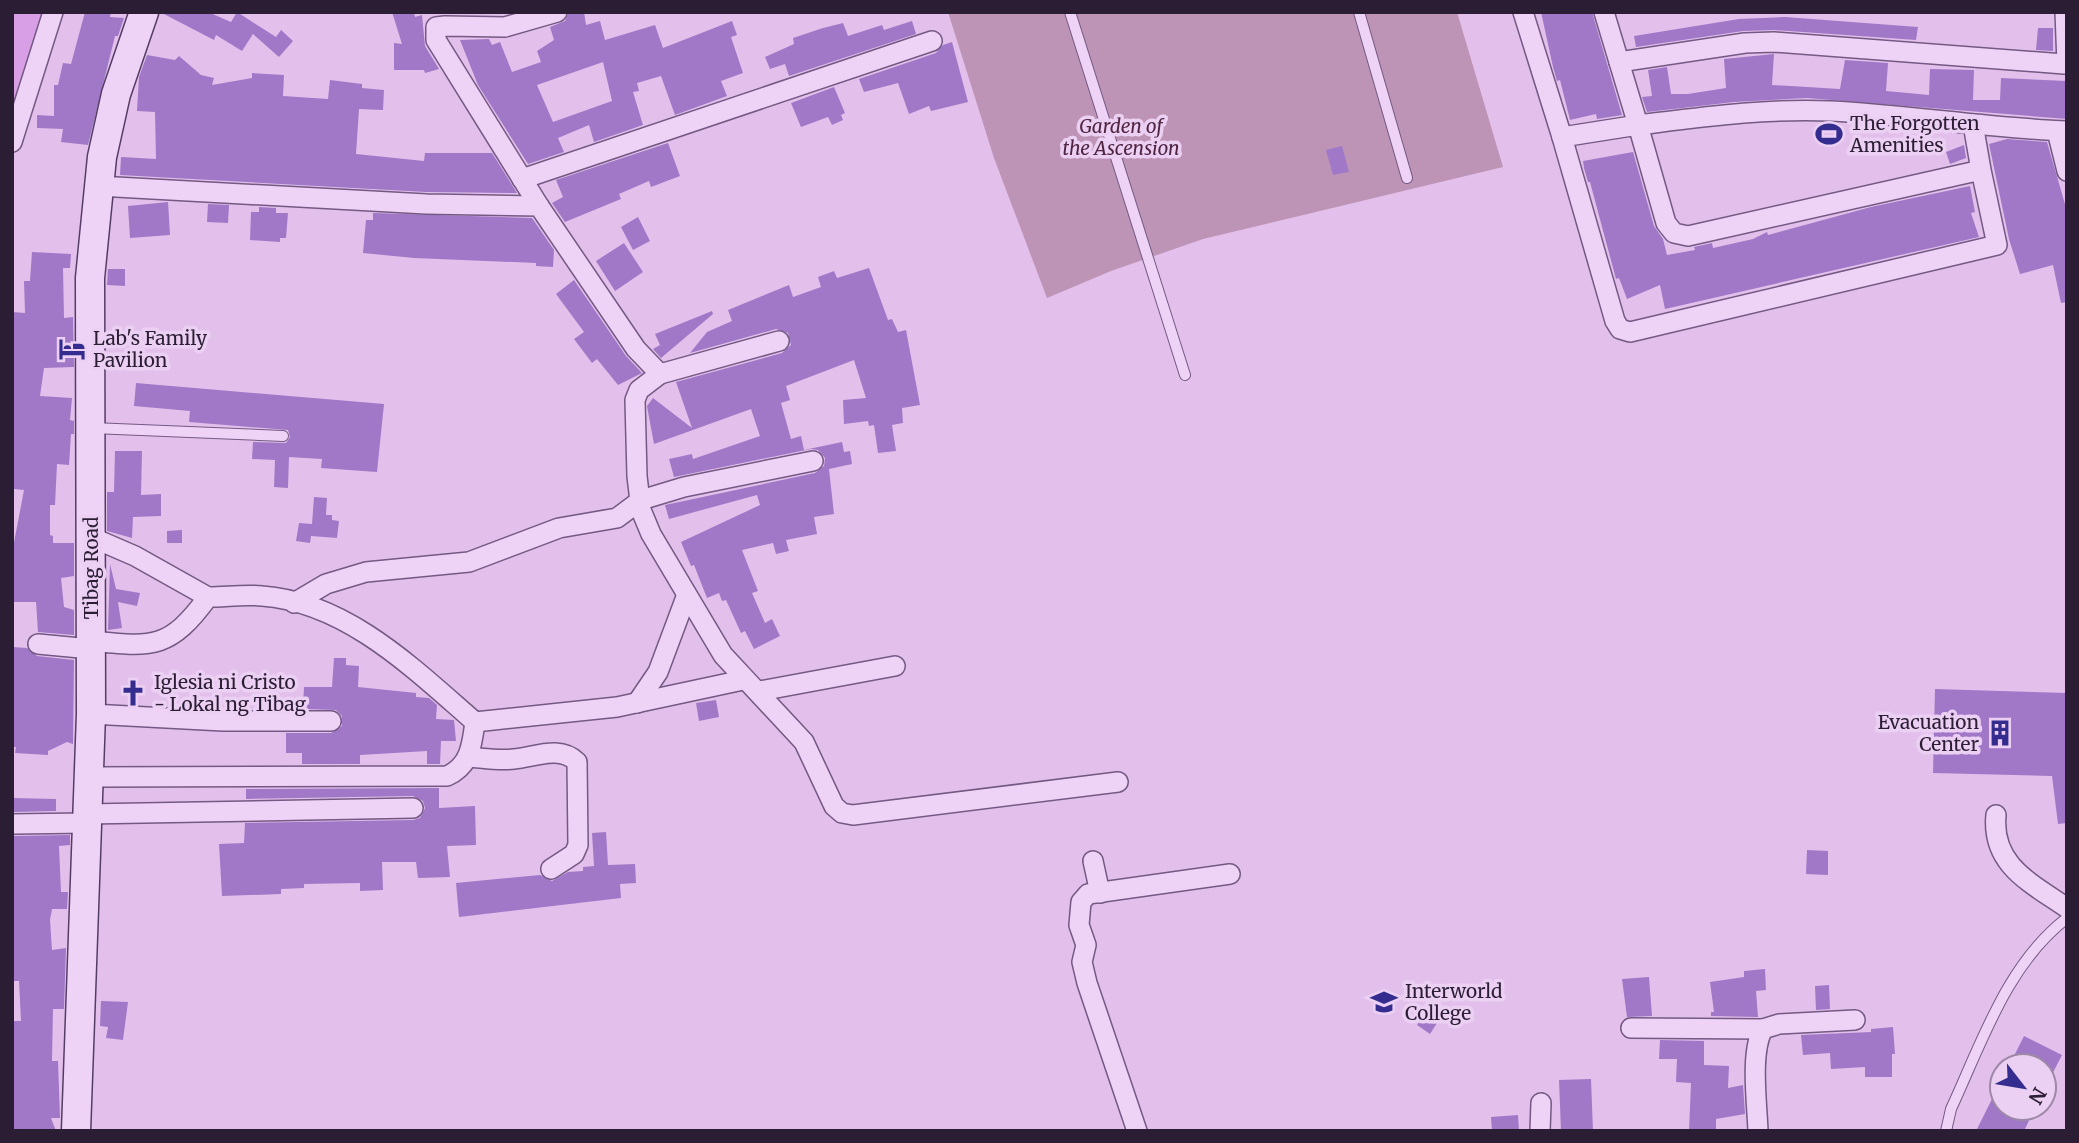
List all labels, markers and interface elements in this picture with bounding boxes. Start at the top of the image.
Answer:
place label: The Forgotten Amenities [1849,111,1980,157]
park label: Garden of the Ascension [1063,114,1179,160]
sports icon: The Forgotten Amenities [1814,119,1844,149]
place label: Lab's Family Pavilion [93,326,207,372]
hotel icon: Lab's Family Pavilion [57,334,87,364]
street label: Tibag Road [79,516,103,620]
place label: Iglesia ni Cristo - Lokal ng Tibag [154,670,306,716]
church icon: Iglesia ni Cristo - Lokal ng Tibag [118,678,148,708]
place label: Evacuation Center [1878,710,1979,756]
building icon: Evacuation Center [1985,718,2015,748]
place label: Interworld College [1405,979,1502,1025]
school or university icon: Interworld College [1369,987,1399,1017]
north arrow [1988,1052,2058,1122]
text: N [2023,1083,2052,1108]

